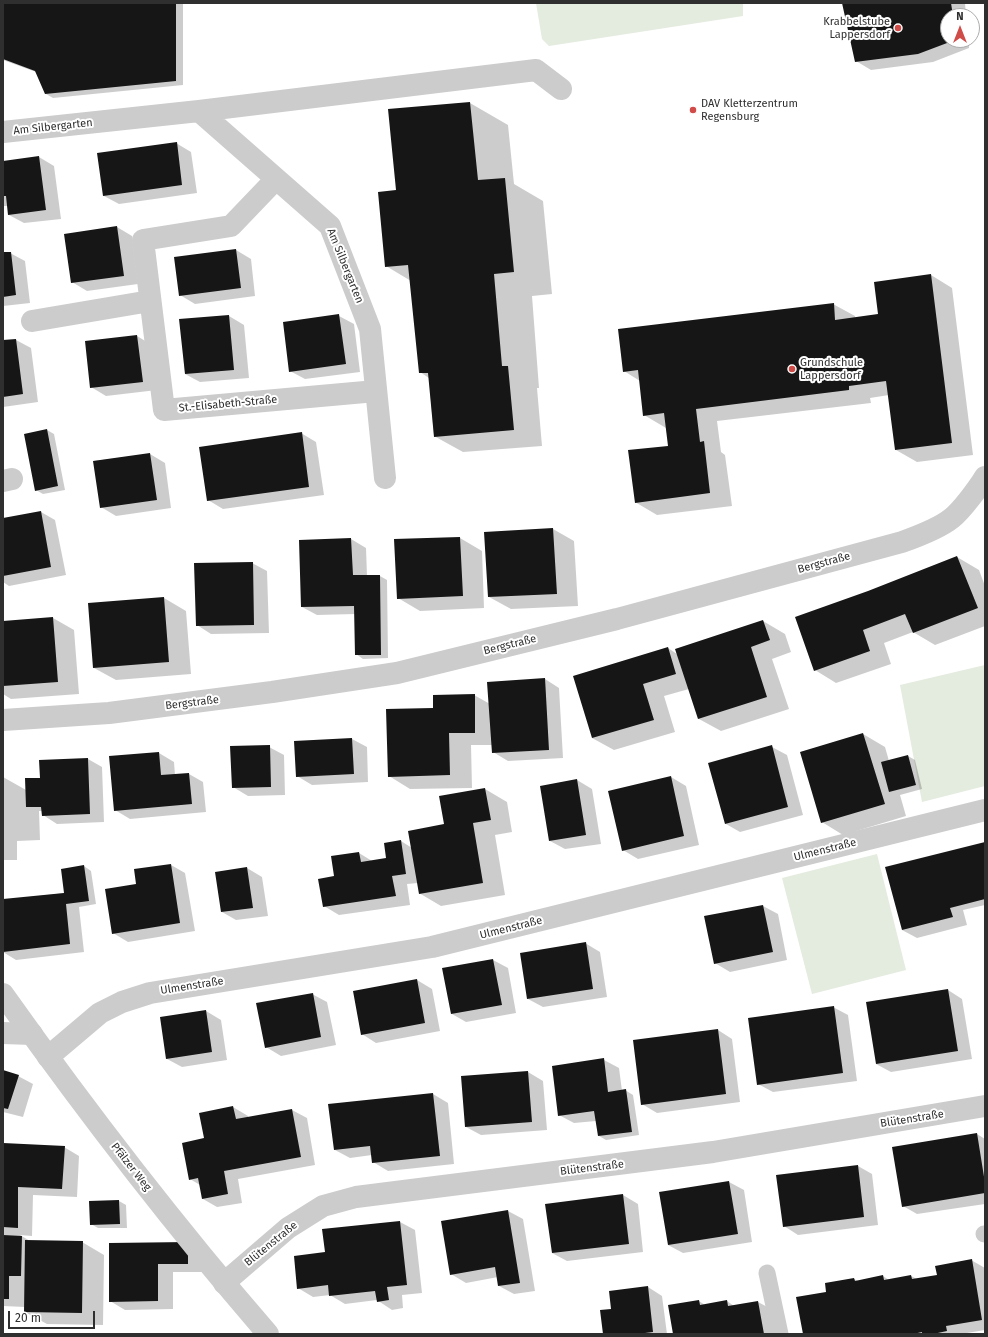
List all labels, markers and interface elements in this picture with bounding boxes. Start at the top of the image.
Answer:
north arrow [940,8,980,48]
text: N [956,10,964,23]
place label: Krabbelstube Lappersdorf [823,15,890,41]
marker: Krabbelstube Lappersdorf [893,23,903,33]
place label: DAV Kletterzentrum Regensburg [701,97,798,123]
marker: DAV Kletterzentrum Regensburg [688,105,698,115]
street label: Am Silbergarten [13,116,93,138]
street label: Am Silbergarten [324,227,366,305]
place label: Grundschule Lappersdorf [800,356,863,382]
marker: Grundschule Lappersdorf [787,364,797,374]
street label: St.-Elisabeth-Straße [178,393,278,415]
street label: Bergstraße [796,550,852,576]
street label: Bergstraße [482,632,538,658]
street label: Bergstraße [164,693,220,713]
street label: Ulmenstraße [792,836,858,864]
street label: Ulmenstraße [478,914,544,942]
street label: Ulmenstraße [159,974,225,998]
street label: Blütenstraße [879,1107,945,1131]
street label: Pfälzer Weg [108,1140,154,1194]
street label: Blütenstraße [559,1158,625,1178]
street label: Blütenstraße [242,1219,300,1269]
scale bar [10,1303,97,1329]
text: 20 m [15,1311,41,1325]

